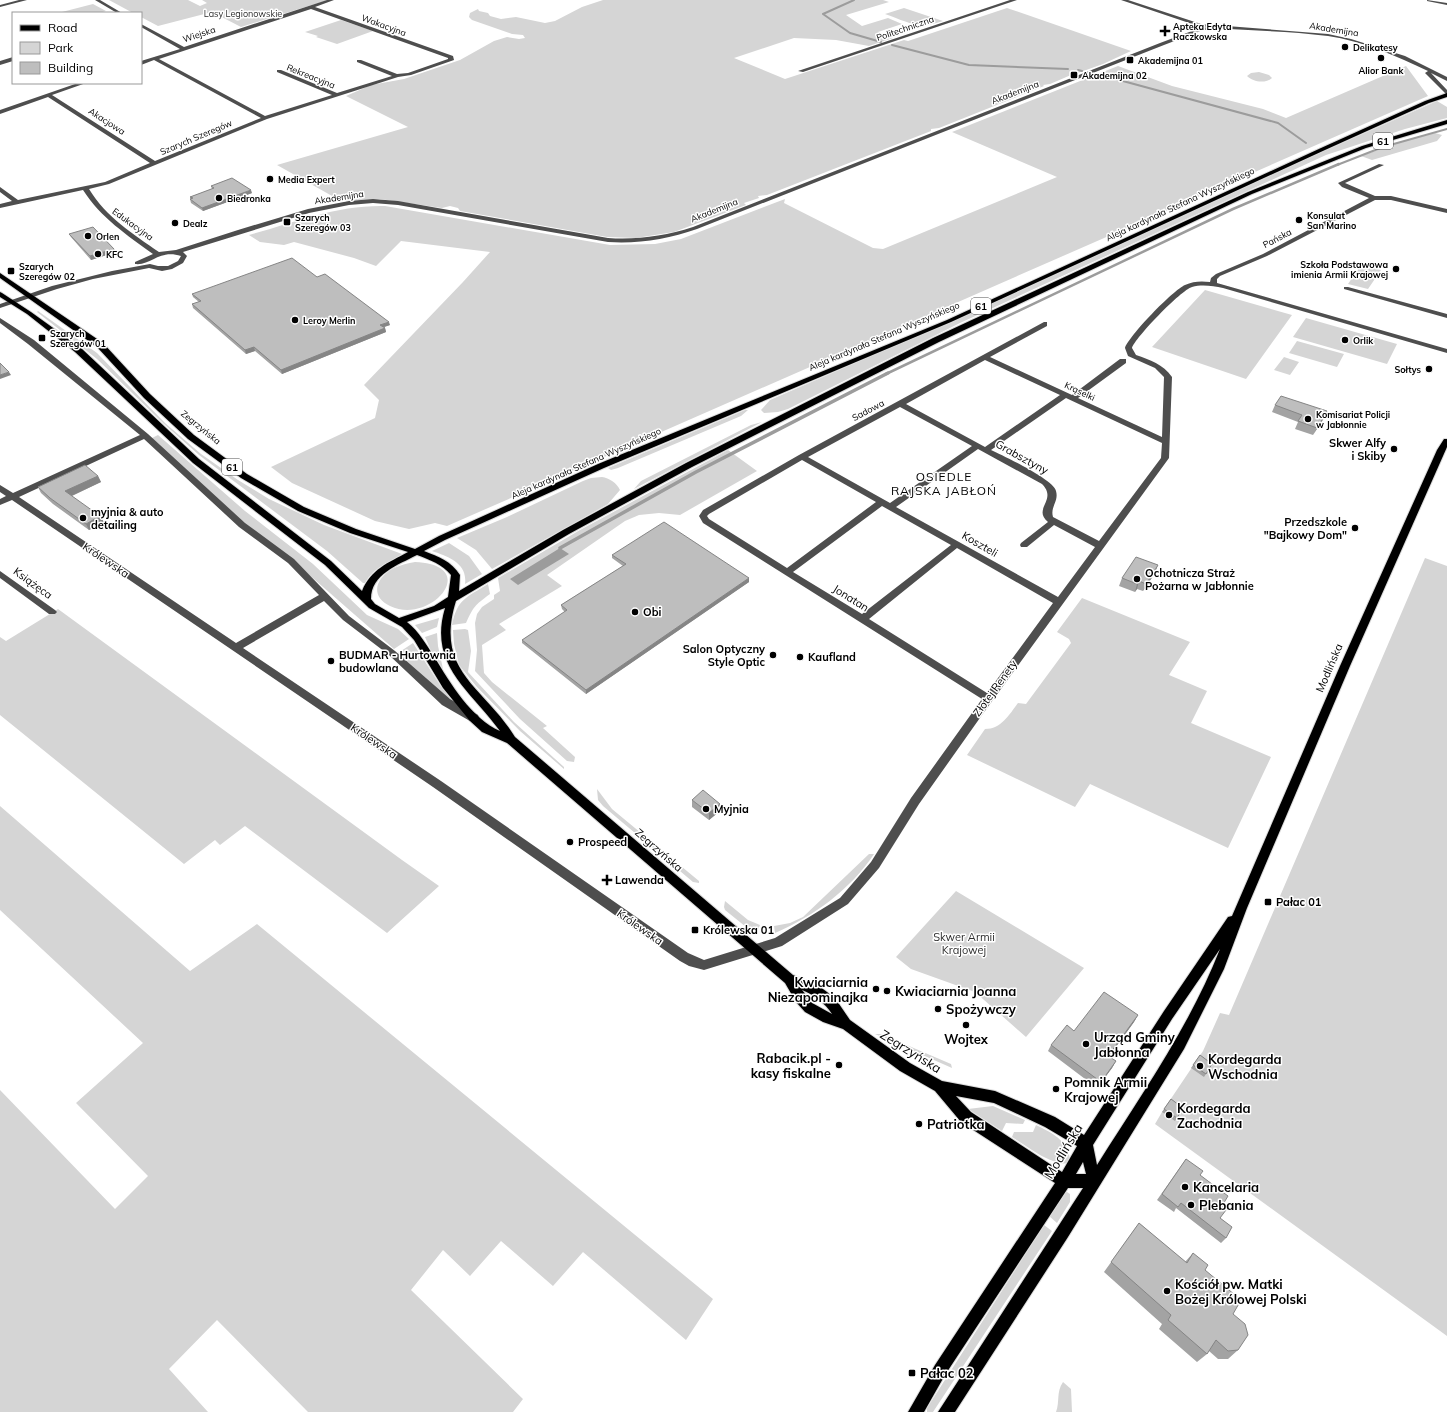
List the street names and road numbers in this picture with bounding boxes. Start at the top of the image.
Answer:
street label: Wakacyjna [360,12,408,39]
street label: Politechniczna [875,13,935,43]
street label: Akademijna [1309,20,1359,38]
street label: Wiejska [181,24,217,44]
street label: Rekreacyjna [285,61,337,92]
street label: Akademijna [990,78,1040,106]
street label: Akacjowa [87,105,127,137]
street label: Szarych Szeregów [158,117,234,158]
road number: 61 [1373,133,1393,149]
street label: Aleja kardynała Stefana Wyszyńskiego [1104,165,1256,244]
street label: Akademijna [314,188,364,206]
street label: Akademijna [689,196,739,224]
street label: Edukacyjna [110,205,156,243]
street label: Pańska [1261,226,1293,250]
road number: 61 [971,298,991,314]
street label: Aleja kardynała Stefana Wyszyńskiego [807,299,961,374]
street label: Krąselki [1063,379,1097,403]
street label: Sadowa [850,397,886,423]
street label: Zegrzyńska [178,408,223,447]
street label: Aleja kardynała Stefana Wyszyńskiego [509,425,663,502]
street label: Grabsztyny [993,437,1051,477]
road number: 61 [222,459,242,475]
street label: Koszteli [959,528,1001,560]
street label: Królewska [80,539,132,581]
street label: Książęca [11,564,55,602]
street label: Jonatan [830,582,872,614]
street label: Modlińska [1312,641,1346,695]
street label: Złotej Renety [970,657,1020,719]
street label: Królewska [348,720,400,762]
street label: Zegrzyńska [632,825,686,875]
street label: Królewska [614,906,666,948]
street label: Zegrzyńska [877,1026,945,1076]
street label: Modlińska [1040,1121,1086,1181]

